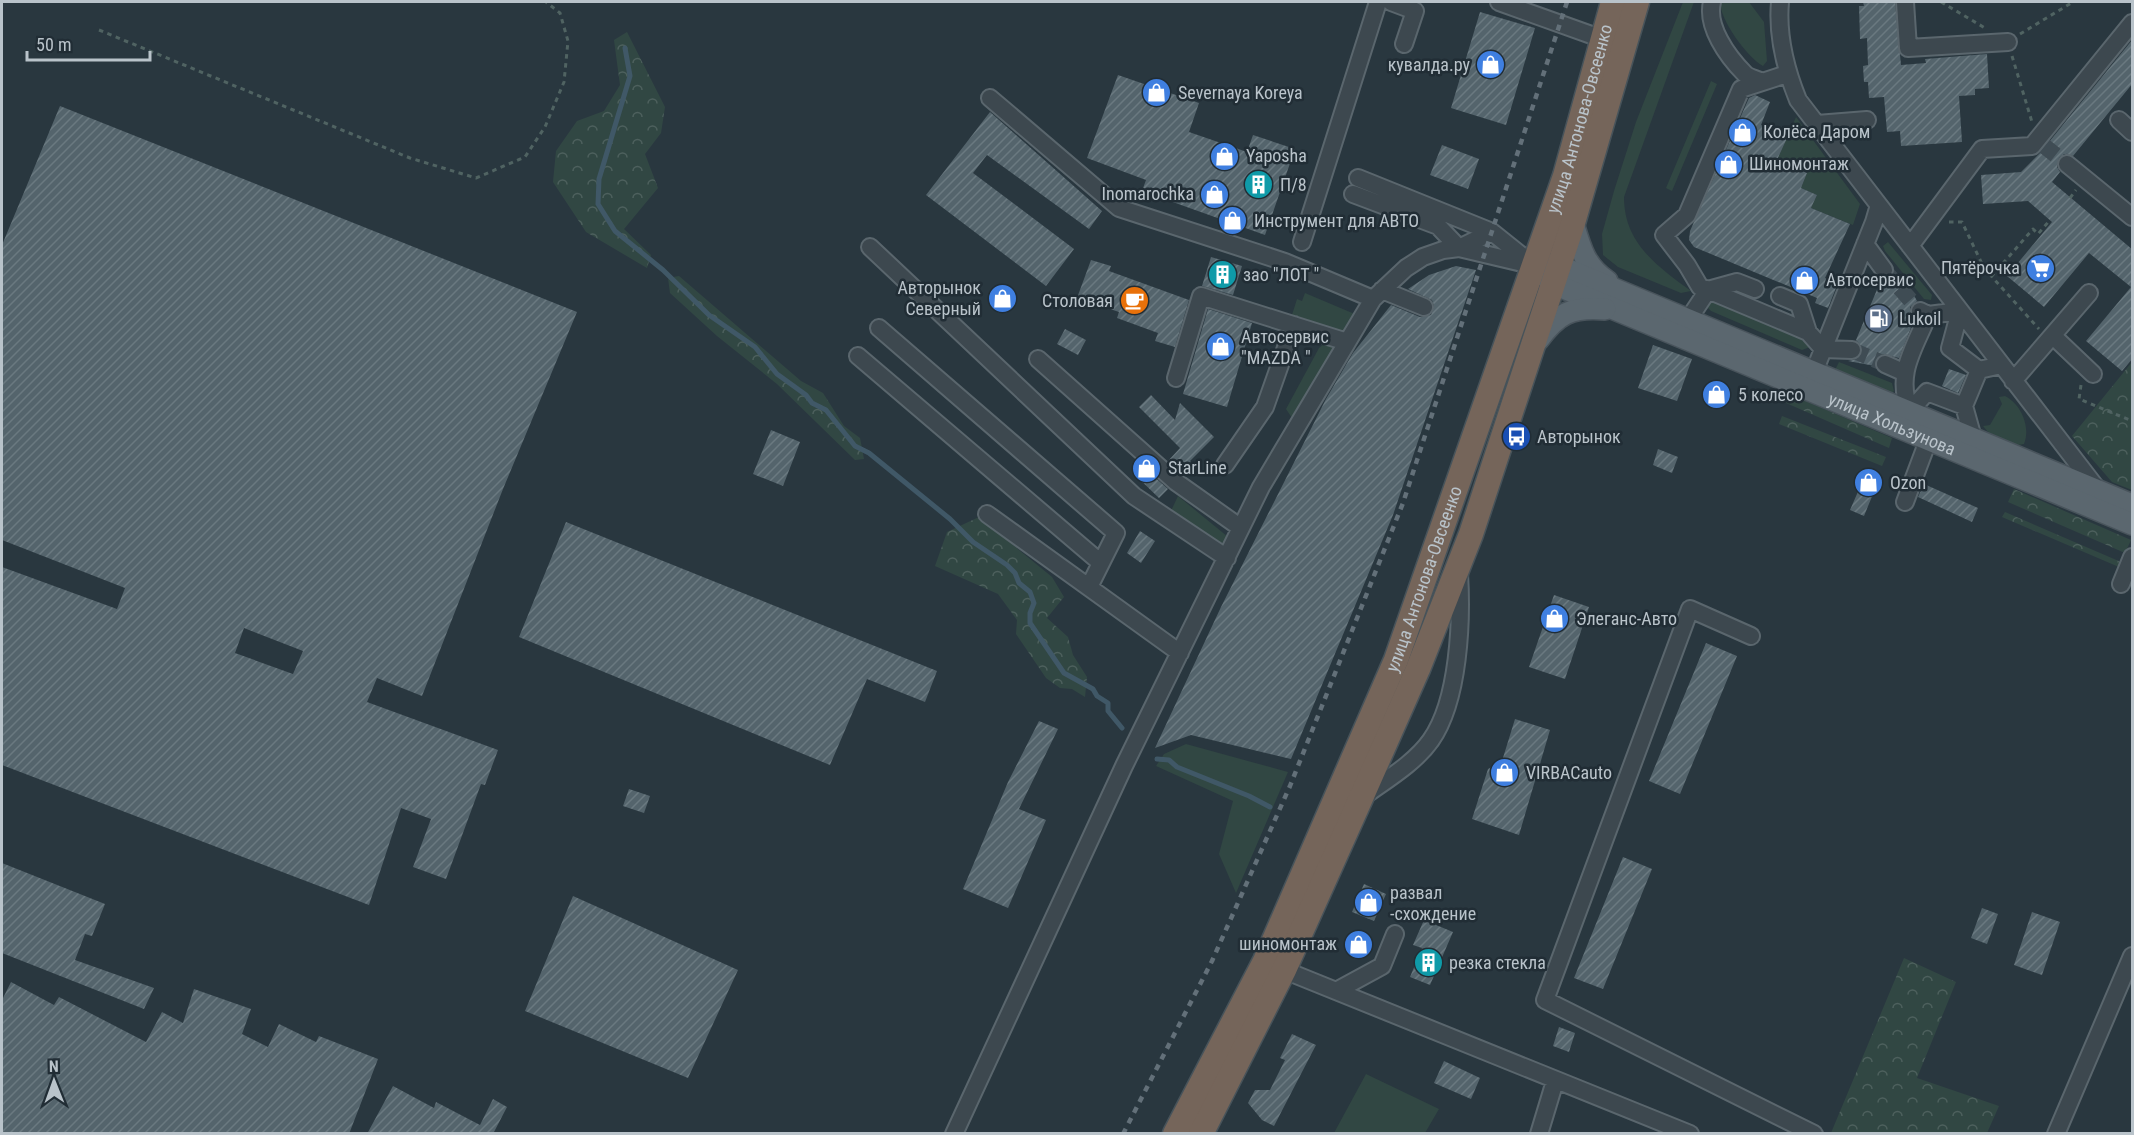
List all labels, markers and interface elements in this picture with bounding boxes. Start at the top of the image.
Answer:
street label: улица Антонова-Овсеенко [1542,22,1616,216]
scale bar [27,24,150,62]
text: 50 m [36,34,71,55]
shop icon: кувалда.ру [1475,49,1507,81]
place label: кувалда.ру [1388,54,1471,75]
shop icon: Severnaya Koreya [1141,77,1173,109]
place label: Severnaya Koreya [1178,82,1303,103]
shop icon: Колёса Даром [1726,116,1758,148]
place label: Колёса Даром [1763,121,1870,142]
shop icon: Yaposha [1209,140,1241,172]
place label: Yaposha [1246,145,1307,166]
shop icon: Шиномонтаж [1712,148,1744,180]
place label: Шиномонтаж [1749,153,1849,174]
building icon: П/8 [1243,169,1275,201]
place label: П/8 [1280,174,1307,195]
shop icon: Inomarochka [1199,178,1231,210]
place label: Inomarochka [1101,183,1194,204]
shop icon: Инструмент для АВТО [1217,205,1249,237]
place label: Инструмент для АВТО [1254,210,1419,231]
supermarket icon: Пятёрочка [2025,252,2057,284]
place label: Пятёрочка [1941,257,2020,278]
building icon: зао "ЛОТ " [1206,259,1238,291]
place label: зао "ЛОТ " [1243,264,1319,285]
shop icon: Автосервис [1789,264,1821,296]
place label: Автосервис [1826,269,1914,290]
place label: Авторынок Северный [897,277,981,319]
shop icon: Авторынок Северный [986,282,1018,314]
cafe icon: Столовая [1118,285,1150,317]
place label: Столовая [1042,290,1113,311]
fuel station icon: Lukoil [1862,303,1894,335]
place label: Lukoil [1899,308,1941,329]
place label: Автосервис "MAZDA " [1241,326,1329,368]
shop icon: Автосервис "MAZDA " [1204,331,1236,363]
shop icon: 5 колесо [1701,379,1733,411]
place label: 5 колесо [1738,384,1803,405]
street label: улица Хользунова [1825,388,1959,459]
bus stop icon: Авторынок [1500,421,1532,453]
place label: Авторынок [1537,426,1621,447]
shop icon: StarLine [1131,452,1163,484]
place label: StarLine [1168,457,1227,478]
shop icon: Ozon [1853,467,1885,499]
place label: Ozon [1890,472,1926,493]
street label: улица Антонова-Овсеенко [1381,483,1466,675]
shop icon: Элеганс-Авто [1539,603,1571,635]
place label: Элеганс-Авто [1576,608,1677,629]
shop icon: VIRBACauto [1489,757,1521,789]
place label: VIRBACauto [1526,762,1612,783]
place label: развал -схождение [1390,882,1476,924]
shop icon: развал -схождение [1353,887,1385,919]
shop icon: шиномонтаж [1342,928,1374,960]
place label: шиномонтаж [1239,933,1337,954]
building icon: резка стекла [1412,947,1444,979]
place label: резка стекла [1449,952,1546,973]
north arrow [24,1051,84,1111]
text: N [49,1057,59,1076]

